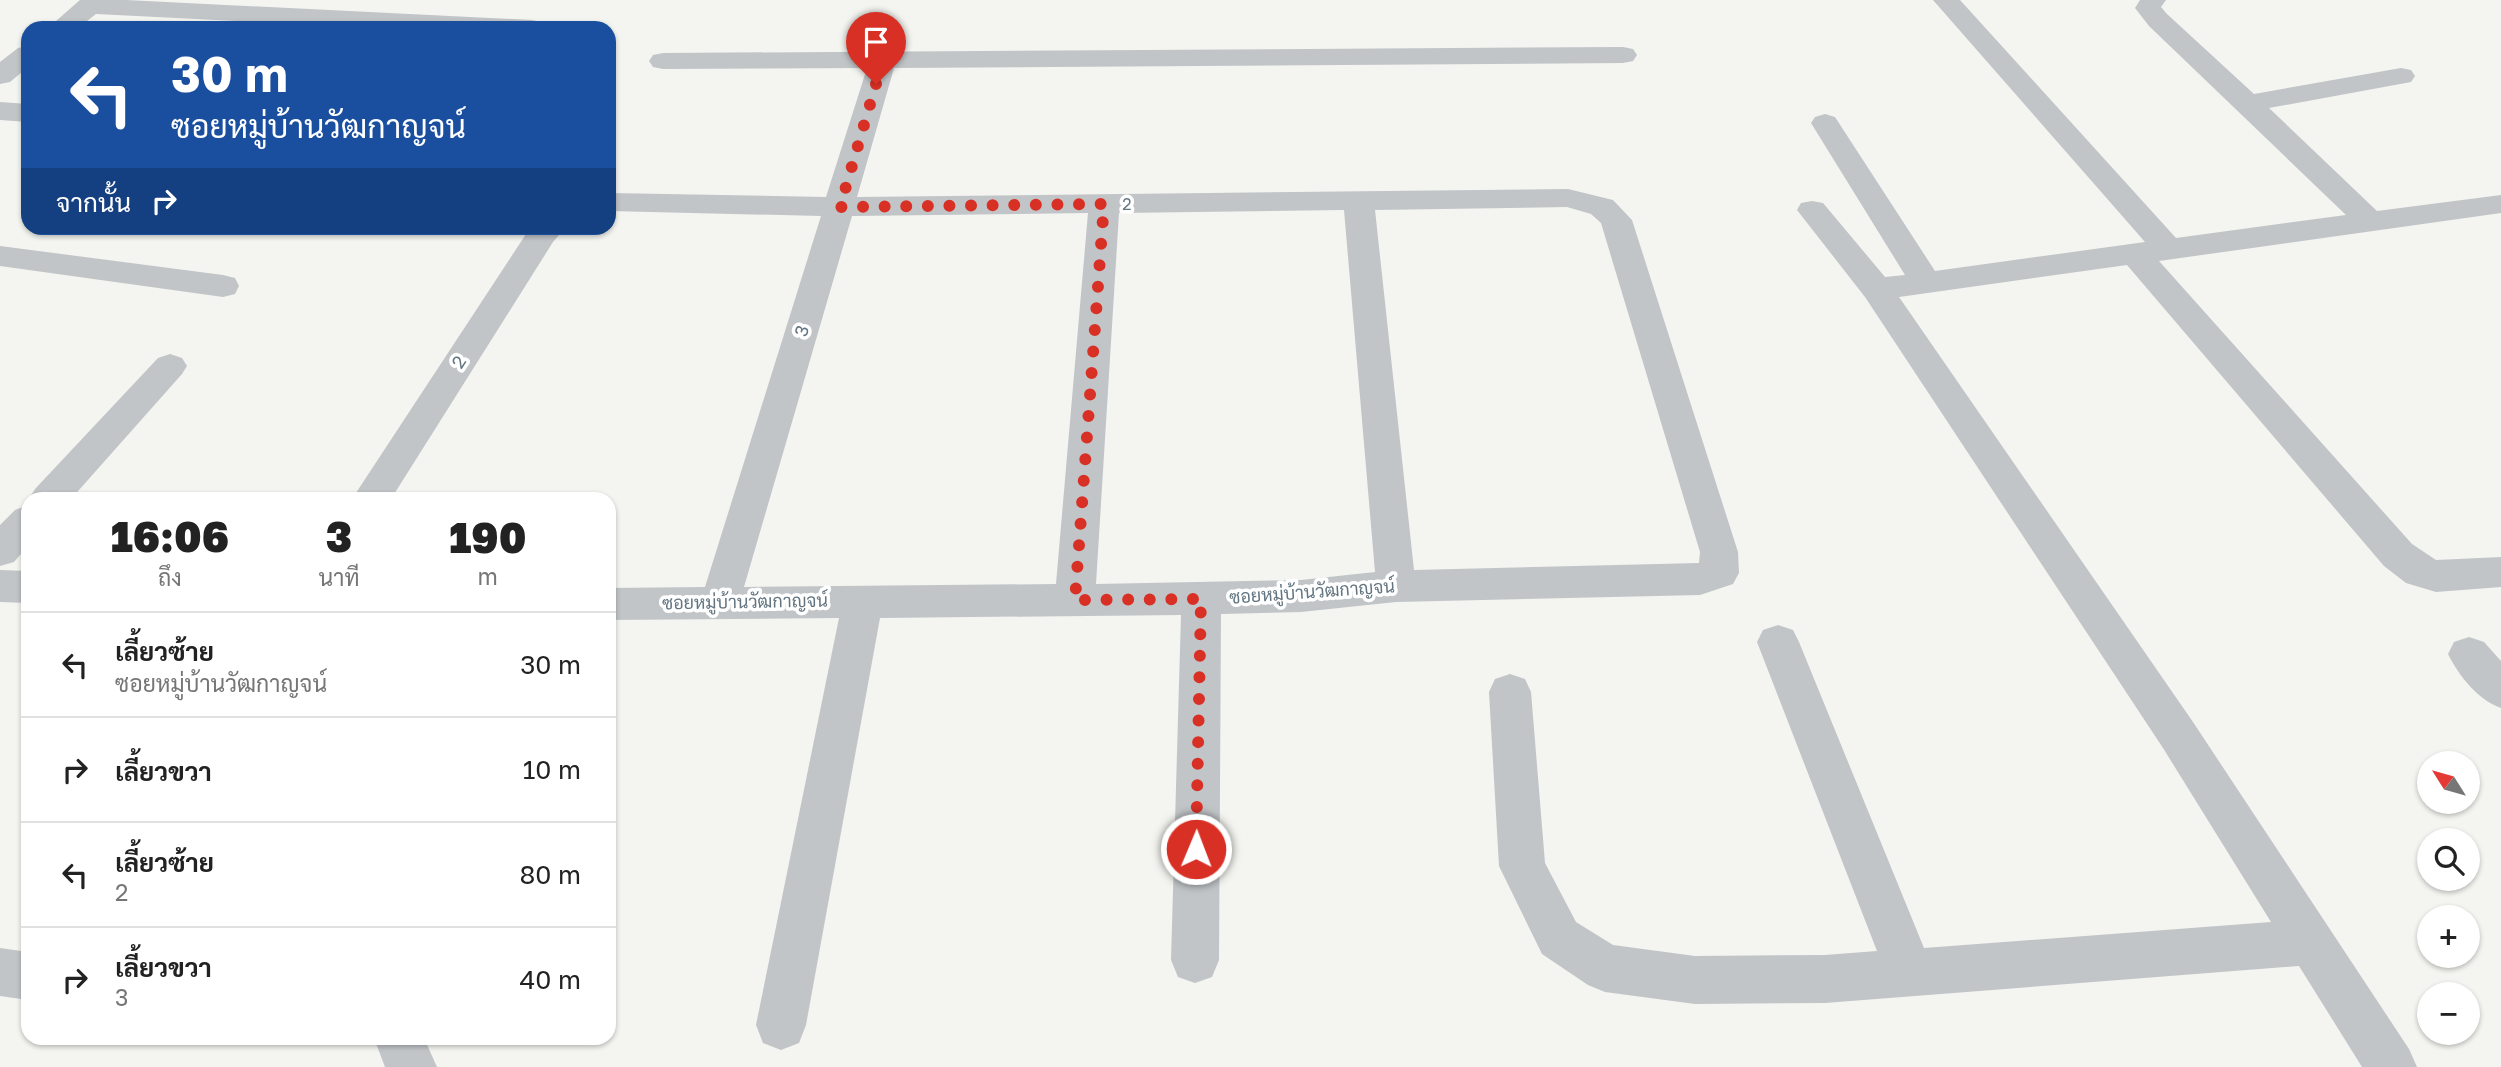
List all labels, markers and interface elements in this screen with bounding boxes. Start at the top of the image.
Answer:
pin [846,12.0,906,84]
icon: arrive [857,23,895,61]
text: 30 m [171,44,288,103]
icon: left [56,49,147,140]
text: ซอยหมู่บ้านวัฒกาญจน์ [171,107,466,145]
icon: right [145,182,183,220]
text: จากนั้น [56,187,131,218]
street label: 2 [1122,194,1132,214]
street label: 3 [789,322,813,339]
street label: 2 [446,351,470,372]
text: 16:06 [111,511,229,561]
text: 3 [326,511,352,561]
text: 190 [449,512,526,562]
text: m [478,562,498,590]
text: ถึง [158,563,182,591]
text: นาที [319,563,360,591]
street label: ซอยหมู่บ้านวัฒกาญจน์ [1228,573,1396,611]
street label: ซอยหมู่บ้านวัฒกาญจน์ [662,588,828,616]
text: เลี้ยวซ้าย [115,636,214,667]
icon: left [56,646,94,684]
text: 30 m [520,649,581,680]
text: ซอยหมู่บ้านวัฒกาญจน์ [115,669,327,697]
icon: right [56,751,94,789]
north arrow [2417,751,2480,814]
map controls [2417,751,2480,1045]
text: 10 m [523,754,581,785]
text: เลี้ยวขวา [115,756,212,787]
position arrow [1159,812,1233,886]
button: search [2417,828,2480,891]
text: เลี้ยวซ้าย [115,847,214,878]
icon: left [56,856,94,894]
text: 80 m [520,859,581,890]
text: 2 [115,878,128,906]
button: + [2417,905,2480,968]
text: เลี้ยวขวา [115,952,212,983]
icon: right [56,961,94,999]
text: 40 m [520,964,581,995]
button: − [2417,982,2480,1045]
text: 3 [115,983,128,1011]

